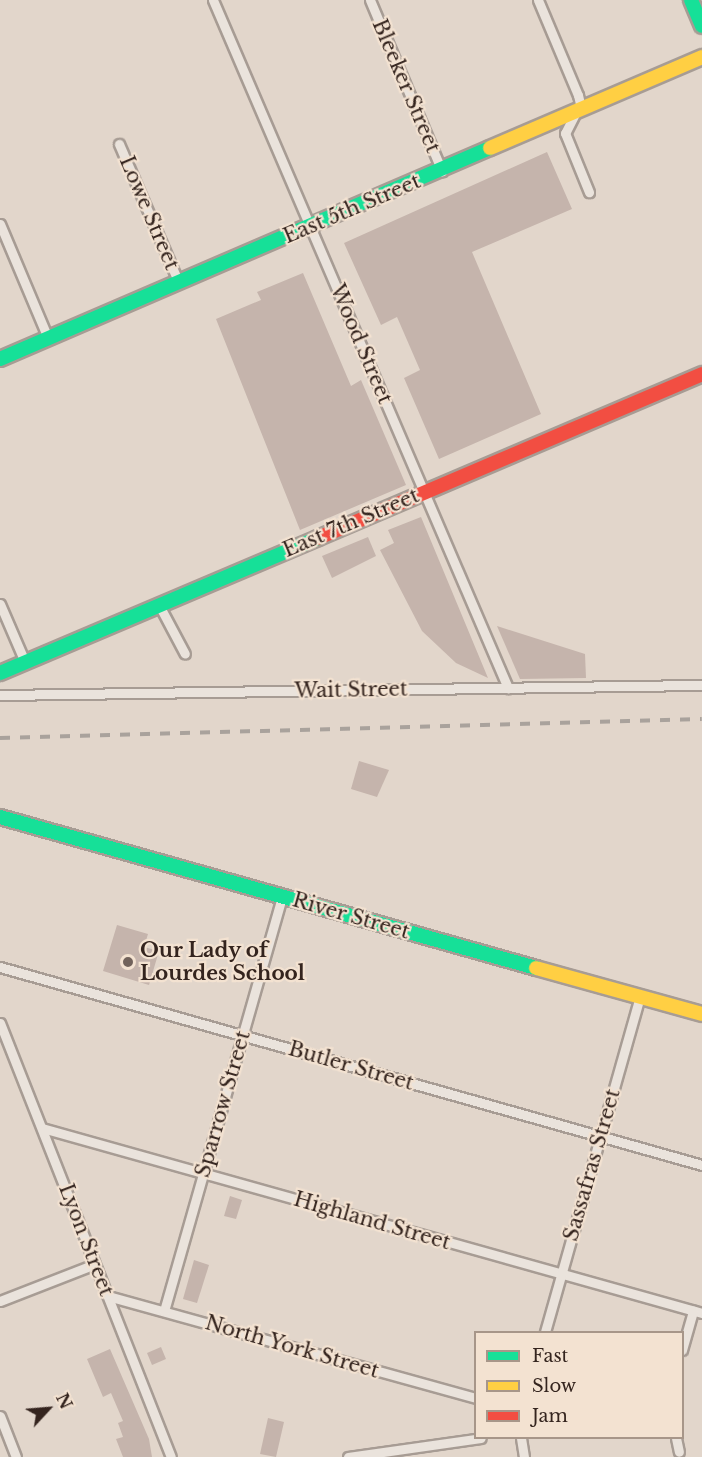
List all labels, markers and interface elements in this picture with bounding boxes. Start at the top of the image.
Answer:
street label: Bleeker Street [367,15,445,157]
street label: Lowe Street [114,152,184,274]
street label: East 5th Street [280,169,424,249]
street label: Wood Street [325,281,397,407]
street label: East 7th Street [279,484,423,562]
street label: Wait Street [294,677,408,703]
street label: River Street [289,888,413,944]
place label: Our Lady of Lourdes School [140,939,305,986]
marker: Our Lady of Lourdes School [121,955,135,969]
street label: Sparrow Street [191,1028,255,1180]
street label: Butler Street [285,1037,417,1095]
street label: Sassafras Street [559,1086,625,1244]
street label: Lyon Street [54,1181,118,1299]
street label: Highland Street [291,1187,453,1255]
street label: North York Street [202,1311,382,1383]
legend [474,1331,684,1439]
text: Fast [532,1345,568,1367]
text: Slow [532,1375,576,1397]
north arrow [18,1379,78,1439]
text: N [52,1390,76,1412]
text: Jam [532,1405,568,1427]

